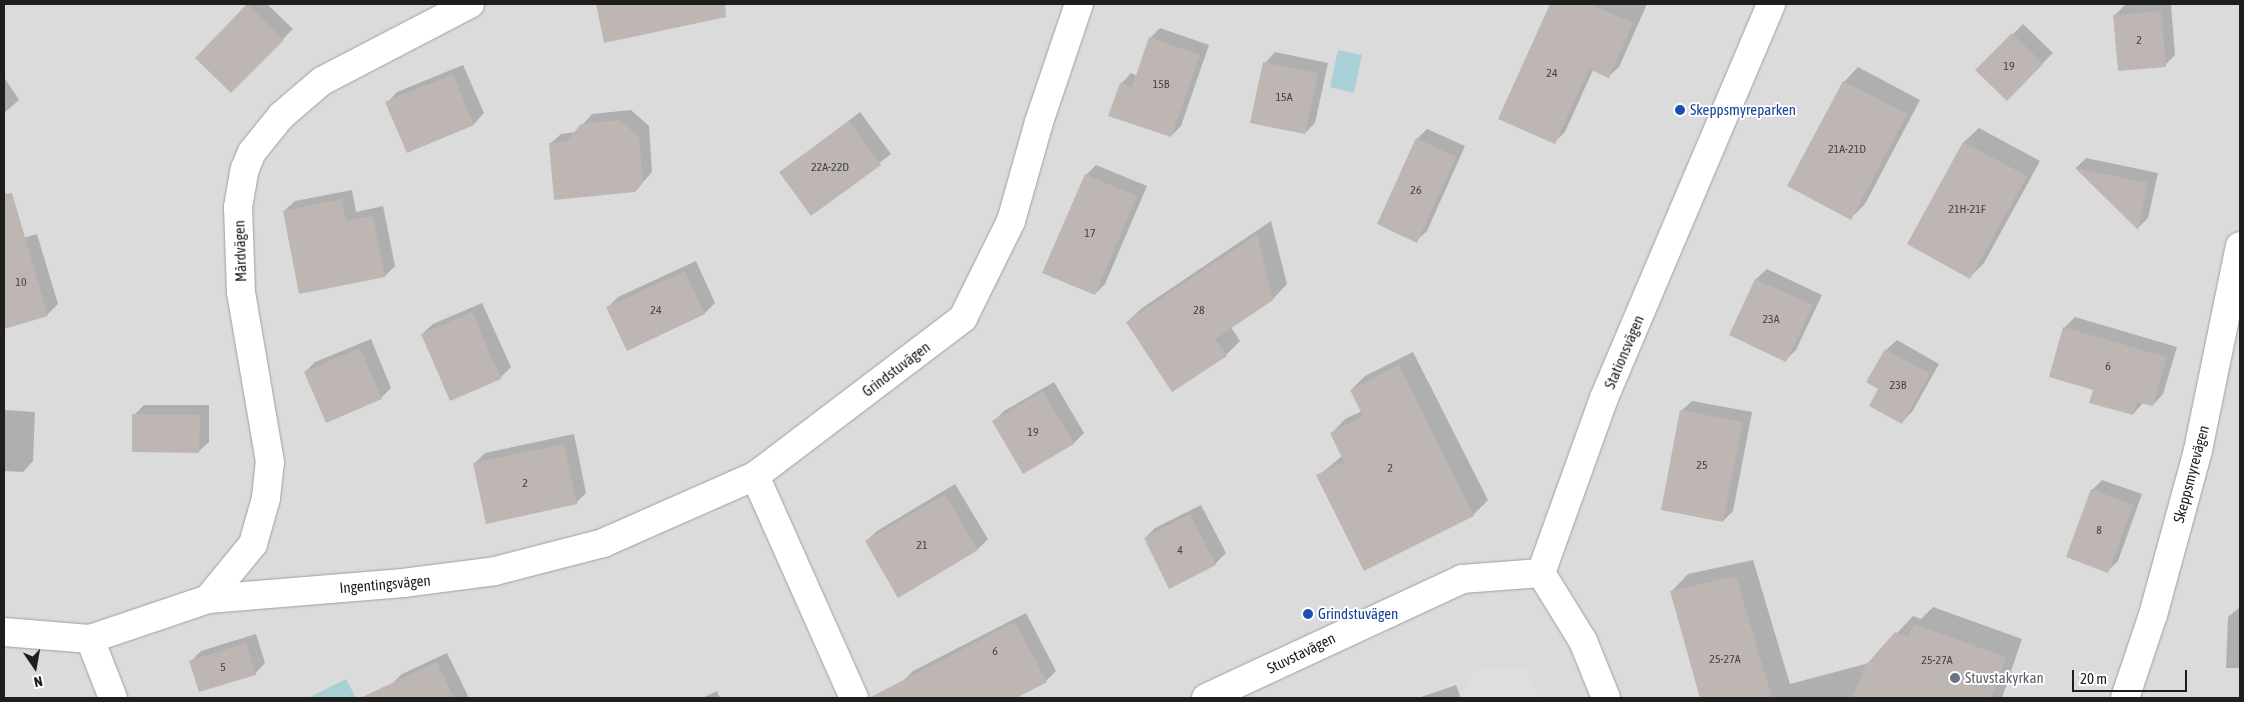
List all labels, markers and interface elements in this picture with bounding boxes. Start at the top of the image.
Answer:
house number: 2 [2136,34,2142,48]
house number: 19 [2003,60,2015,74]
house number: 24 [1546,67,1558,81]
house number: 15B [1153,78,1169,92]
house number: 15A [1275,91,1293,105]
place label: Skeppsmyreparken [1690,101,1796,119]
marker: Skeppsmyreparken [1674,104,1686,116]
house number: 21A-21D [1828,143,1866,157]
house number: 22A-22D [811,161,849,175]
house number: 26 [1410,184,1422,198]
house number: 21H-21F [1948,203,1986,217]
street label: Mårdvägen [230,220,250,282]
house number: 17 [1084,227,1096,241]
house number: 10 [15,276,27,290]
house number: 24 [650,304,662,318]
house number: 28 [1193,304,1205,318]
street label: Stationsvägen [1600,312,1648,392]
house number: 23A [1762,313,1780,327]
street label: Grindstuvägen [859,338,933,400]
house number: 6 [2105,360,2111,374]
house number: 23B [1890,379,1906,393]
street label: Skeppsmyrevägen [2169,423,2213,525]
house number: 19 [1027,426,1039,440]
house number: 25 [1696,459,1708,473]
house number: 2 [1387,462,1393,476]
house number: 2 [522,477,528,491]
house number: 8 [2096,524,2102,538]
house number: 21 [916,539,928,553]
house number: 4 [1177,544,1183,558]
street label: Ingentingsvägen [339,571,431,597]
place label: Grindstuvägen [1318,605,1398,623]
marker: Grindstuvägen [1302,608,1314,620]
street label: Stuvstavägen [1264,629,1338,677]
north arrow [10,642,60,692]
house number: 6 [992,645,998,659]
house number: 25-27A [1709,653,1741,667]
house number: 25-27A [1921,654,1953,668]
scale bar [2074,660,2189,692]
house number: 5 [220,661,226,675]
place label: Stuvstakyrkan [1965,669,2044,687]
text: 20 m [2080,670,2107,687]
marker: Stuvstakyrkan [1949,672,1961,684]
text: N [32,673,44,690]

